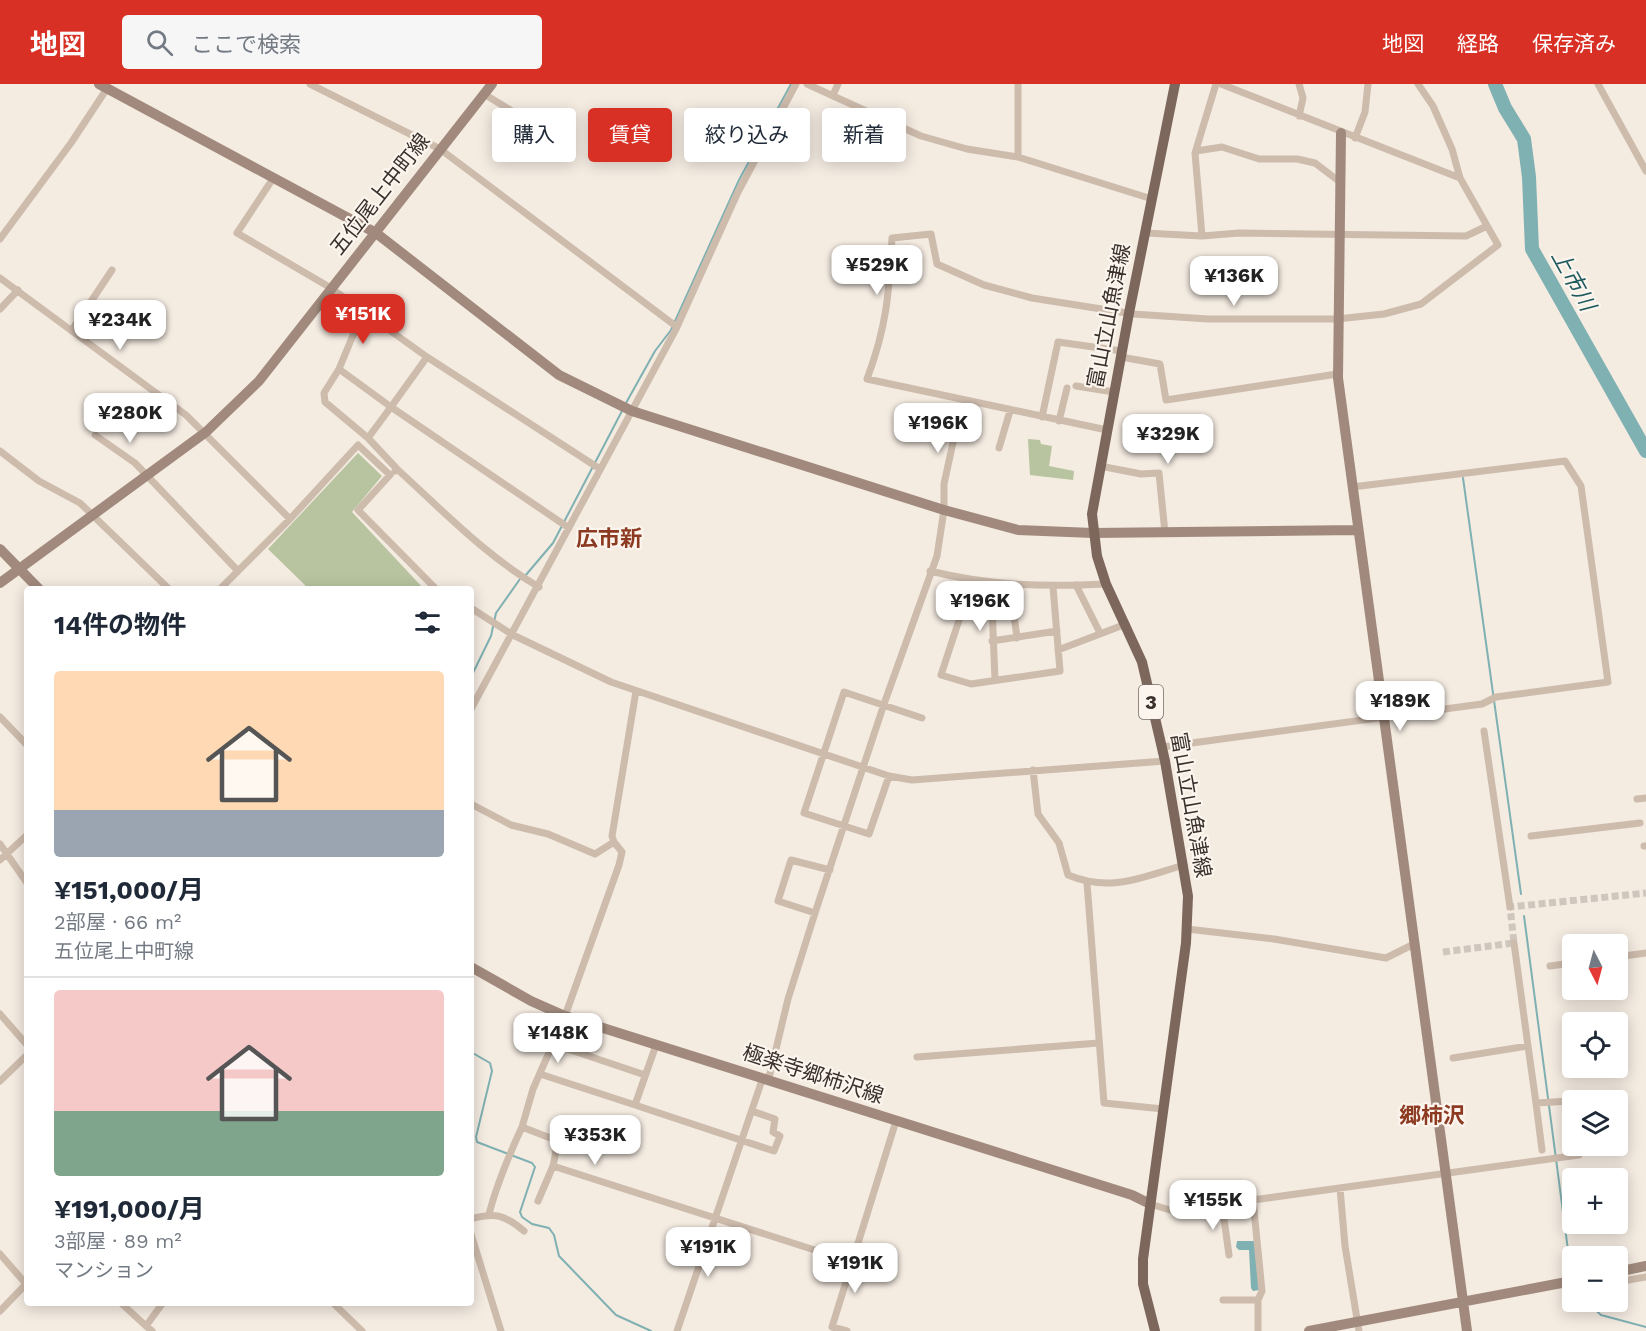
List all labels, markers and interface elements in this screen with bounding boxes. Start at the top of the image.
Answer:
search box [122,15,542,69]
icon: search [143,26,176,59]
text: 地図 [30,28,86,61]
text: 地図 [1382,31,1424,56]
text: 経路 [1457,31,1499,56]
text: 保存済み [1532,31,1616,56]
text: ここで検索 [191,32,301,57]
chip: 購入 [492,108,576,162]
chip: 賃貸 [588,108,672,162]
chip: 絞り込み [684,108,810,162]
chip: 新着 [822,108,906,162]
street label: 五位尾上中町線 [325,128,435,259]
street label: 富山立山魚津線 [1082,241,1135,390]
pin: ¥529K [835,245,919,296]
water label: 上市川 [1547,245,1601,317]
text: ¥529K [845,252,909,276]
pin: ¥136K [1192,256,1276,307]
text: ¥136K [1204,263,1264,287]
pin: ¥151K [321,294,405,345]
pin: ¥234K [78,300,162,351]
text: ¥151K [335,301,391,325]
text: ¥234K [88,307,152,331]
pin: ¥280K [88,393,172,444]
text: ¥280K [98,400,162,424]
pin: ¥196K [896,403,980,454]
text: ¥196K [908,410,968,434]
pin: ¥329K [1126,414,1210,465]
text: ¥329K [1136,421,1200,445]
district label: 広市新 [576,526,642,551]
pin: ¥196K [938,581,1022,632]
text: ¥196K [950,588,1010,612]
icon: filters [411,606,444,639]
text: 14件の物件 [54,610,186,640]
pin: ¥189K [1358,681,1442,732]
road number: 3 [1139,685,1163,719]
text: ¥189K [1370,688,1430,712]
icon: home [195,710,303,818]
street label: 富山立山魚津線 [1166,730,1217,879]
text: ¥151,000/月 [54,875,204,905]
text: 2部屋 · 66 m² [54,910,181,934]
north arrow [1562,934,1628,1000]
map controls [1562,934,1628,1312]
text: 五位尾上中町線 [54,939,194,963]
button: locate [1562,1012,1628,1078]
pin: ¥148K [516,1013,600,1064]
text: ¥148K [527,1020,589,1044]
icon: home [195,1029,303,1137]
street label: 極楽寺郷柿沢線 [739,1039,887,1108]
button: layers [1562,1090,1628,1156]
district label: 郷柿沢 [1399,1103,1465,1128]
pin: ¥353K [553,1115,637,1166]
text: ¥353K [564,1122,626,1146]
button: + [1562,1168,1628,1234]
pin: ¥155K [1171,1180,1255,1231]
text: ¥155K [1183,1187,1243,1211]
text: ¥191,000/月 [54,1194,205,1224]
pin: ¥191K [666,1227,750,1278]
text: 3部屋 · 89 m² [54,1229,182,1253]
text: ¥191K [680,1234,736,1258]
pin: ¥191K [813,1243,897,1294]
button: − [1562,1246,1628,1312]
text: ¥191K [827,1250,883,1274]
text: マンション [54,1258,154,1282]

